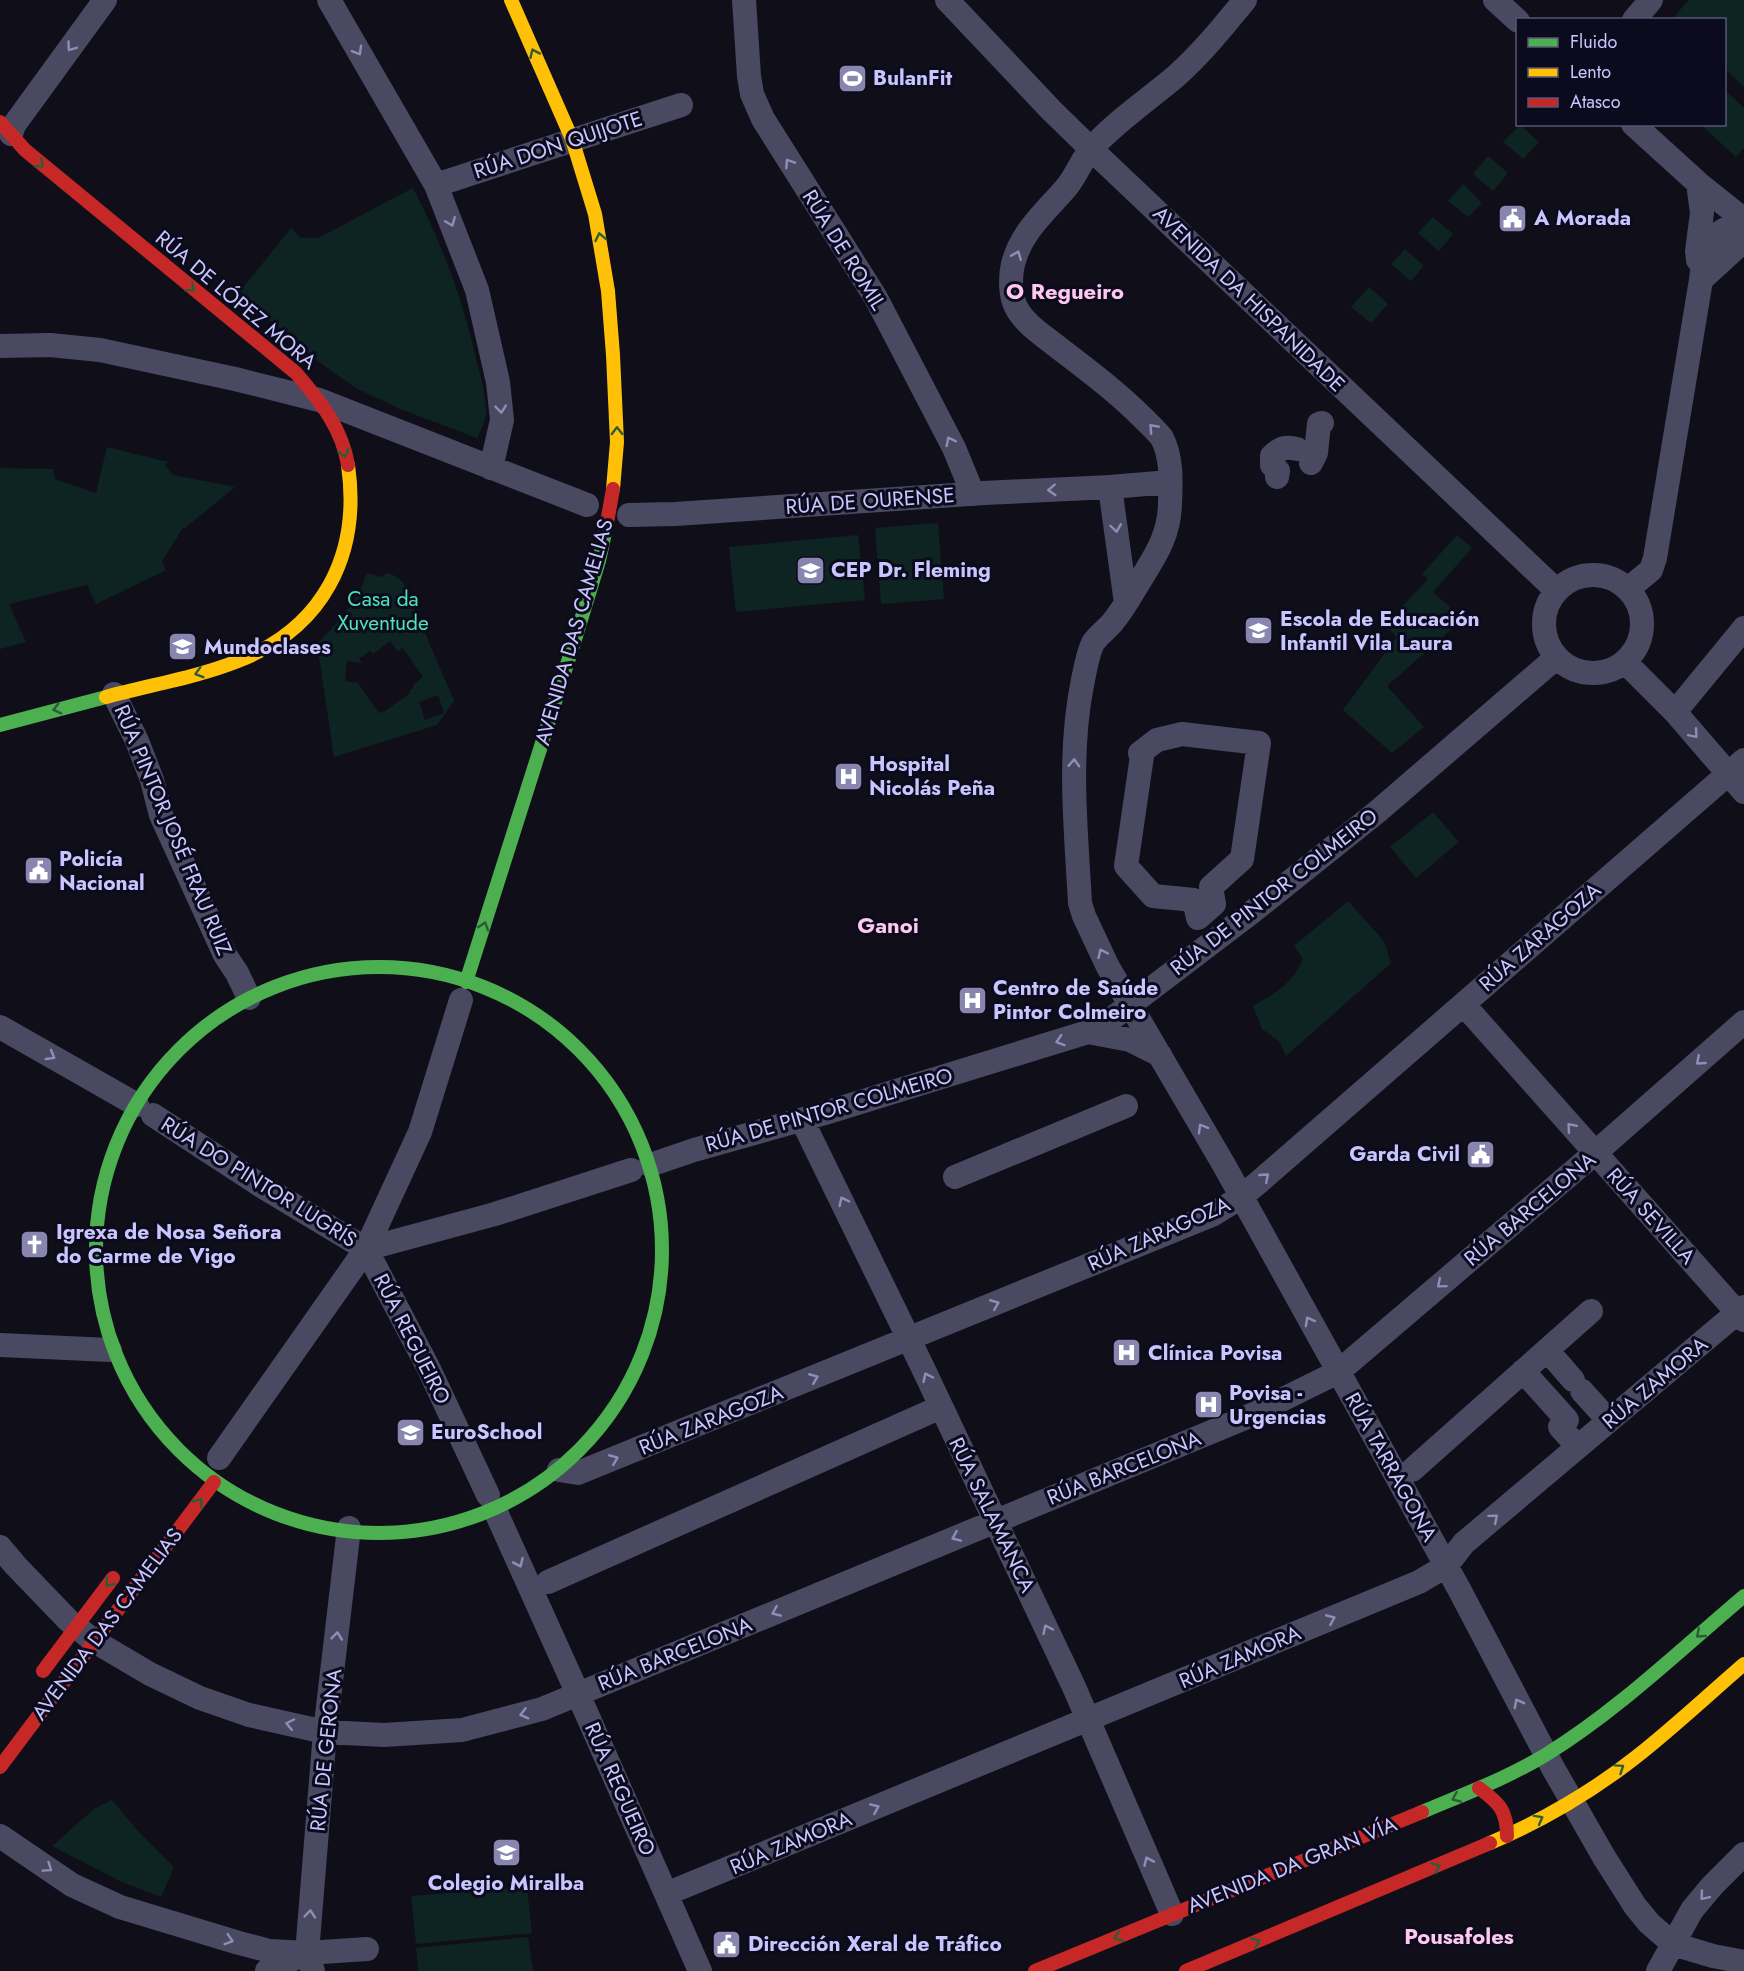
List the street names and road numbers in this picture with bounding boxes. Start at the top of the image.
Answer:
street label: RÚA DON QUIJOTE [470,104,646,186]
street label: RÚA DE ROMIL [795,184,893,317]
street label: AVENIDA DA HISPANIDADE [1146,199,1352,399]
street label: RÚA DE LÓPEZ MORA [149,223,323,377]
street label: RÚA DE OURENSE [784,480,956,522]
street label: AVENIDA DAS CAMELIAS [527,515,621,749]
street label: RÚA PINTOR JOSÉ FRAU RUIZ [107,700,240,960]
street label: RÚA DE PINTOR COLMEIRO [1164,801,1384,983]
street label: RÚA ZARAGOZA [1472,875,1608,998]
street label: RÚA DE PINTOR COLMEIRO [702,1060,956,1160]
street label: RÚA DO PINTOR LUGRÍS [155,1109,363,1255]
street label: RÚA BARCELONA [1458,1145,1602,1273]
street label: RÚA SEVILLA [1600,1161,1703,1271]
street label: RÚA ZARAGOZA [1083,1189,1235,1279]
street label: RÚA REGUEIRO [366,1269,458,1409]
street label: RÚA ZAMORA [1596,1330,1714,1436]
street label: RÚA ZARAGOZA [634,1377,788,1463]
street label: RÚA TARRAGONA [1338,1387,1445,1547]
street label: RÚA BARCELONA [1043,1423,1206,1513]
street label: RÚA SALAMANCA [941,1432,1043,1598]
street label: AVENIDA DAS CAMELIAS [25,1521,189,1727]
street label: RÚA BARCELONA [594,1609,757,1699]
street label: RÚA ZAMORA [1174,1618,1306,1696]
street label: RÚA DE GERONA [303,1667,349,1833]
street label: RÚA REGUEIRO [577,1718,663,1860]
street label: RÚA ZAMORA [725,1804,857,1882]
street label: AVENIDA DA GRAN VÍA [1183,1809,1401,1921]

